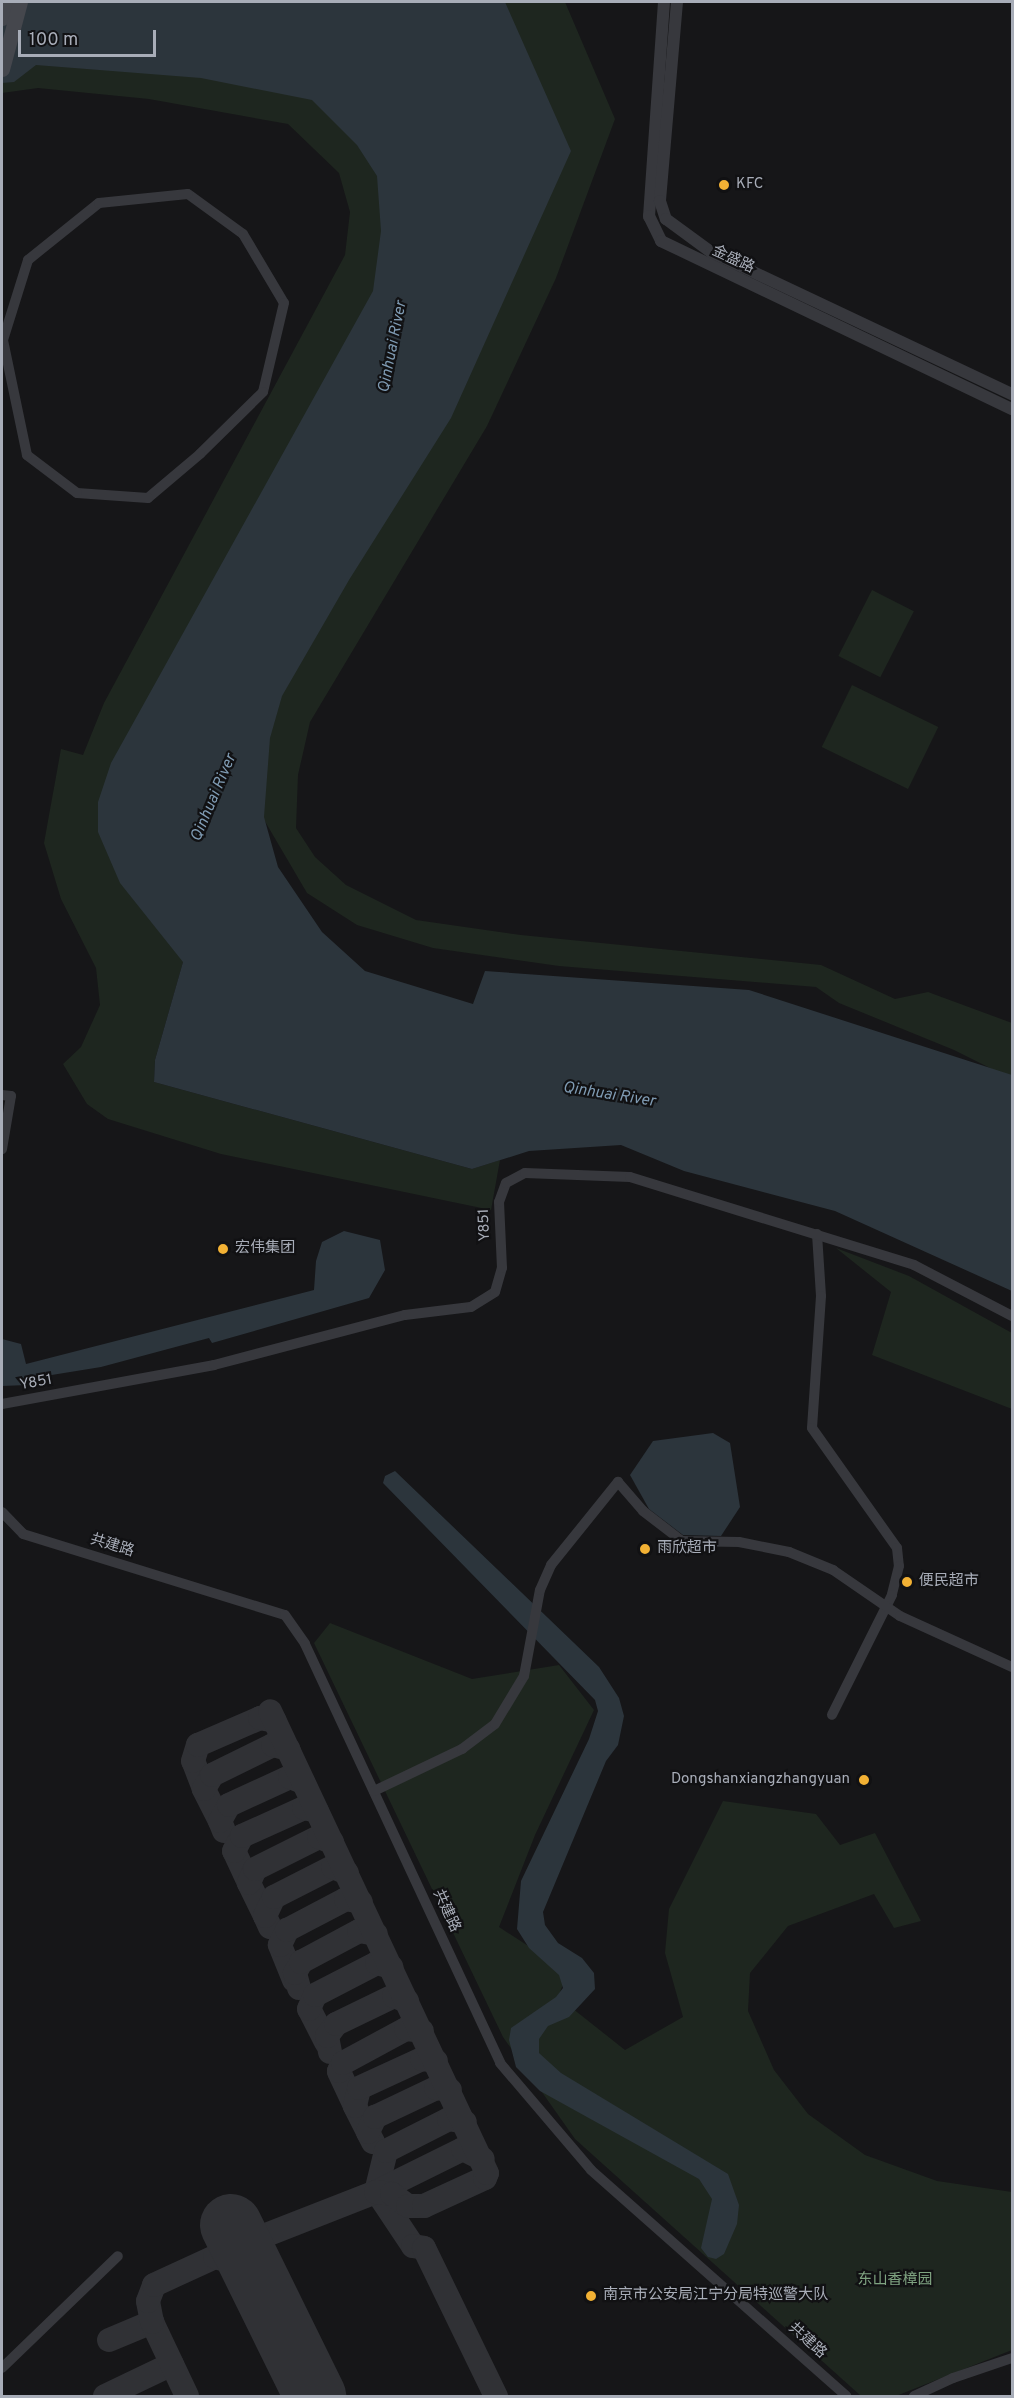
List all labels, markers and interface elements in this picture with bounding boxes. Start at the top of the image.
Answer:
scale bar [21,18,159,56]
text: 100 m [29,29,78,52]
place label: KFC [736,176,764,194]
marker: KFC [717,178,731,192]
street label: 金盛路 [709,242,757,278]
water label: Qinhuai River [375,299,411,395]
water label: Qinhuai River [187,751,241,845]
water label: Qinhuai River [561,1078,657,1112]
street label: Y851 [475,1208,495,1242]
place label: 宏伟集团 [235,1240,295,1258]
marker: 宏伟集团 [216,1242,230,1256]
street label: Y851 [18,1371,54,1395]
street label: 共建路 [88,1531,136,1561]
place label: 雨欣超市 [657,1540,717,1558]
marker: 雨欣超市 [638,1542,652,1556]
place label: 便民超市 [919,1573,979,1591]
marker: 便民超市 [900,1575,914,1589]
place label: Dongshanxiangzhangyuan [671,1771,850,1789]
marker: Dongshanxiangzhangyuan [855,1771,873,1789]
street label: 共建路 [428,1887,464,1935]
park label: 东山香樟园 [858,2272,932,2290]
place label: 南京市公安局江宁分局特巡警大队 [603,2287,828,2305]
marker: 南京市公安局江宁分局特巡警大队 [584,2289,598,2303]
street label: 共建路 [784,2319,830,2363]

